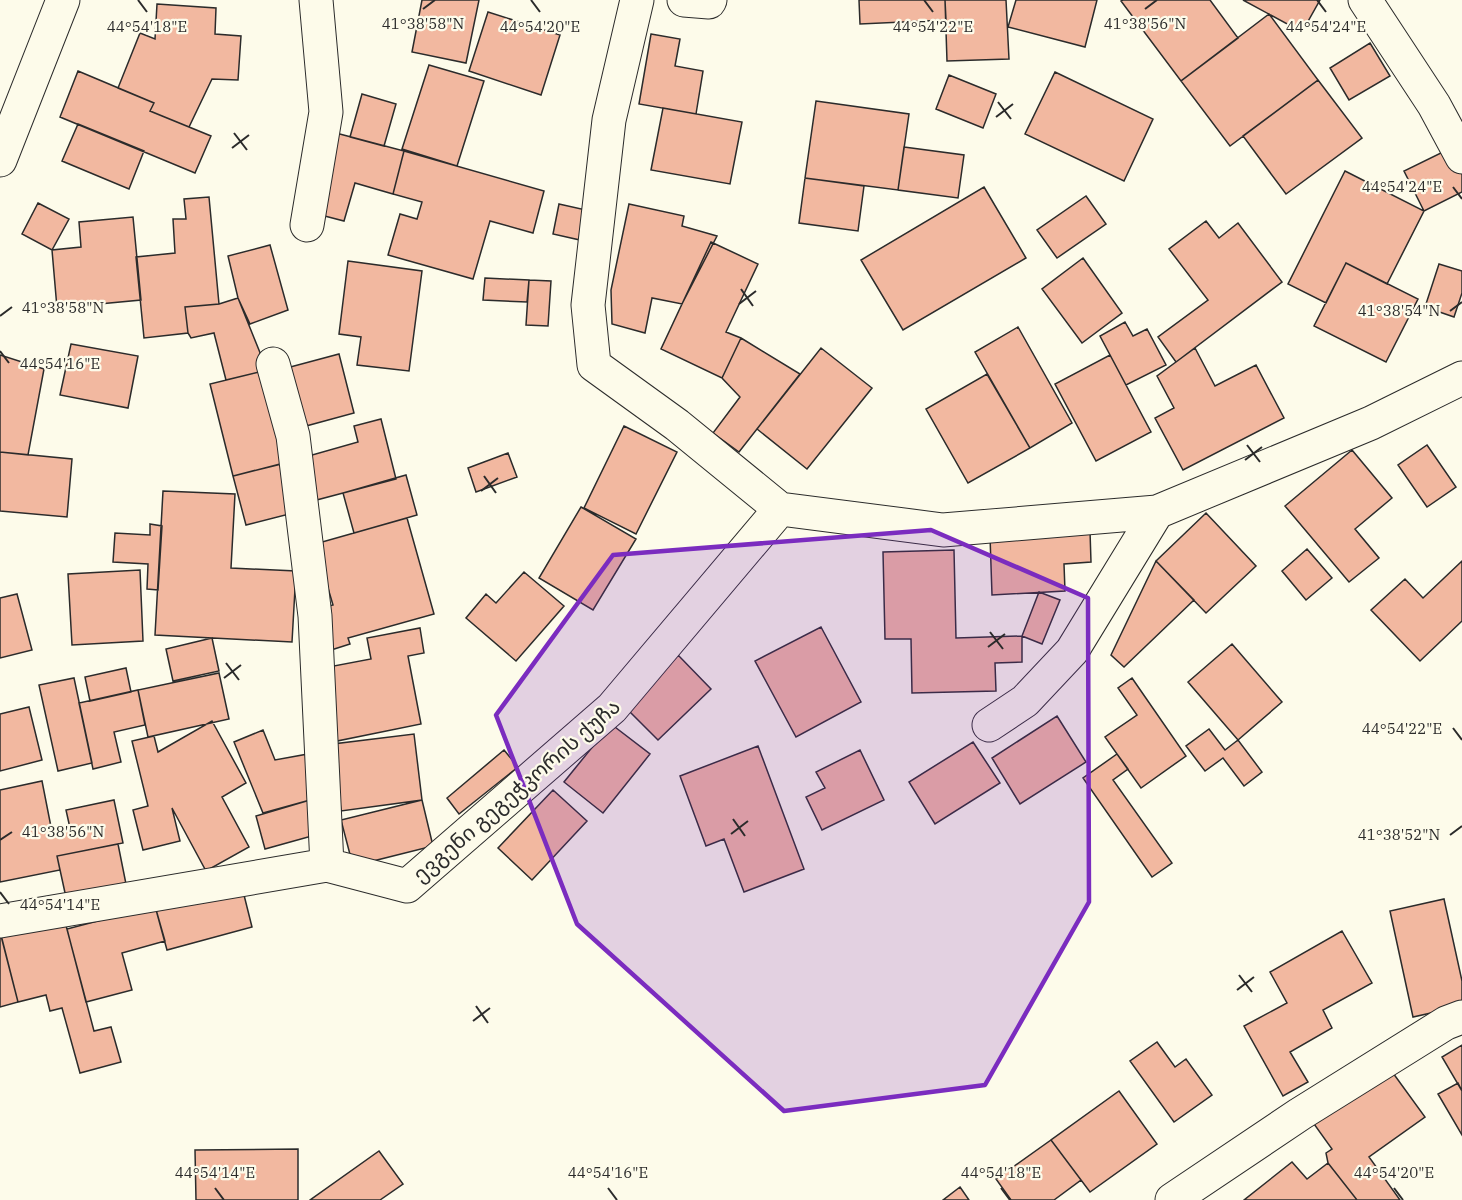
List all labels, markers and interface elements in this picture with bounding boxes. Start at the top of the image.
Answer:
text: 41°38'58"N [382,14,464,33]
text: 41°38'56"N [1104,14,1186,33]
text: 44°54'18"E [107,17,187,36]
text: 44°54'20"E [500,17,580,36]
text: 44°54'22"E [893,17,973,36]
text: 44°54'24"E [1286,17,1366,36]
text: 44°54'24"E [1362,177,1442,196]
text: 41°38'58"N [22,298,104,317]
text: 41°38'54"N [1358,301,1440,320]
text: 44°54'16"E [20,354,100,373]
street label: ევგენი გეგეჭკორის ქუჩა [406,692,626,888]
text: 44°54'22"E [1362,719,1442,738]
text: 41°38'56"N [22,822,104,841]
text: 41°38'52"N [1358,825,1440,844]
text: 44°54'14"E [20,895,100,914]
text: 44°54'14"E [175,1163,255,1182]
text: 44°54'16"E [568,1163,648,1182]
text: 44°54'18"E [961,1163,1041,1182]
text: 44°54'20"E [1354,1163,1434,1182]

